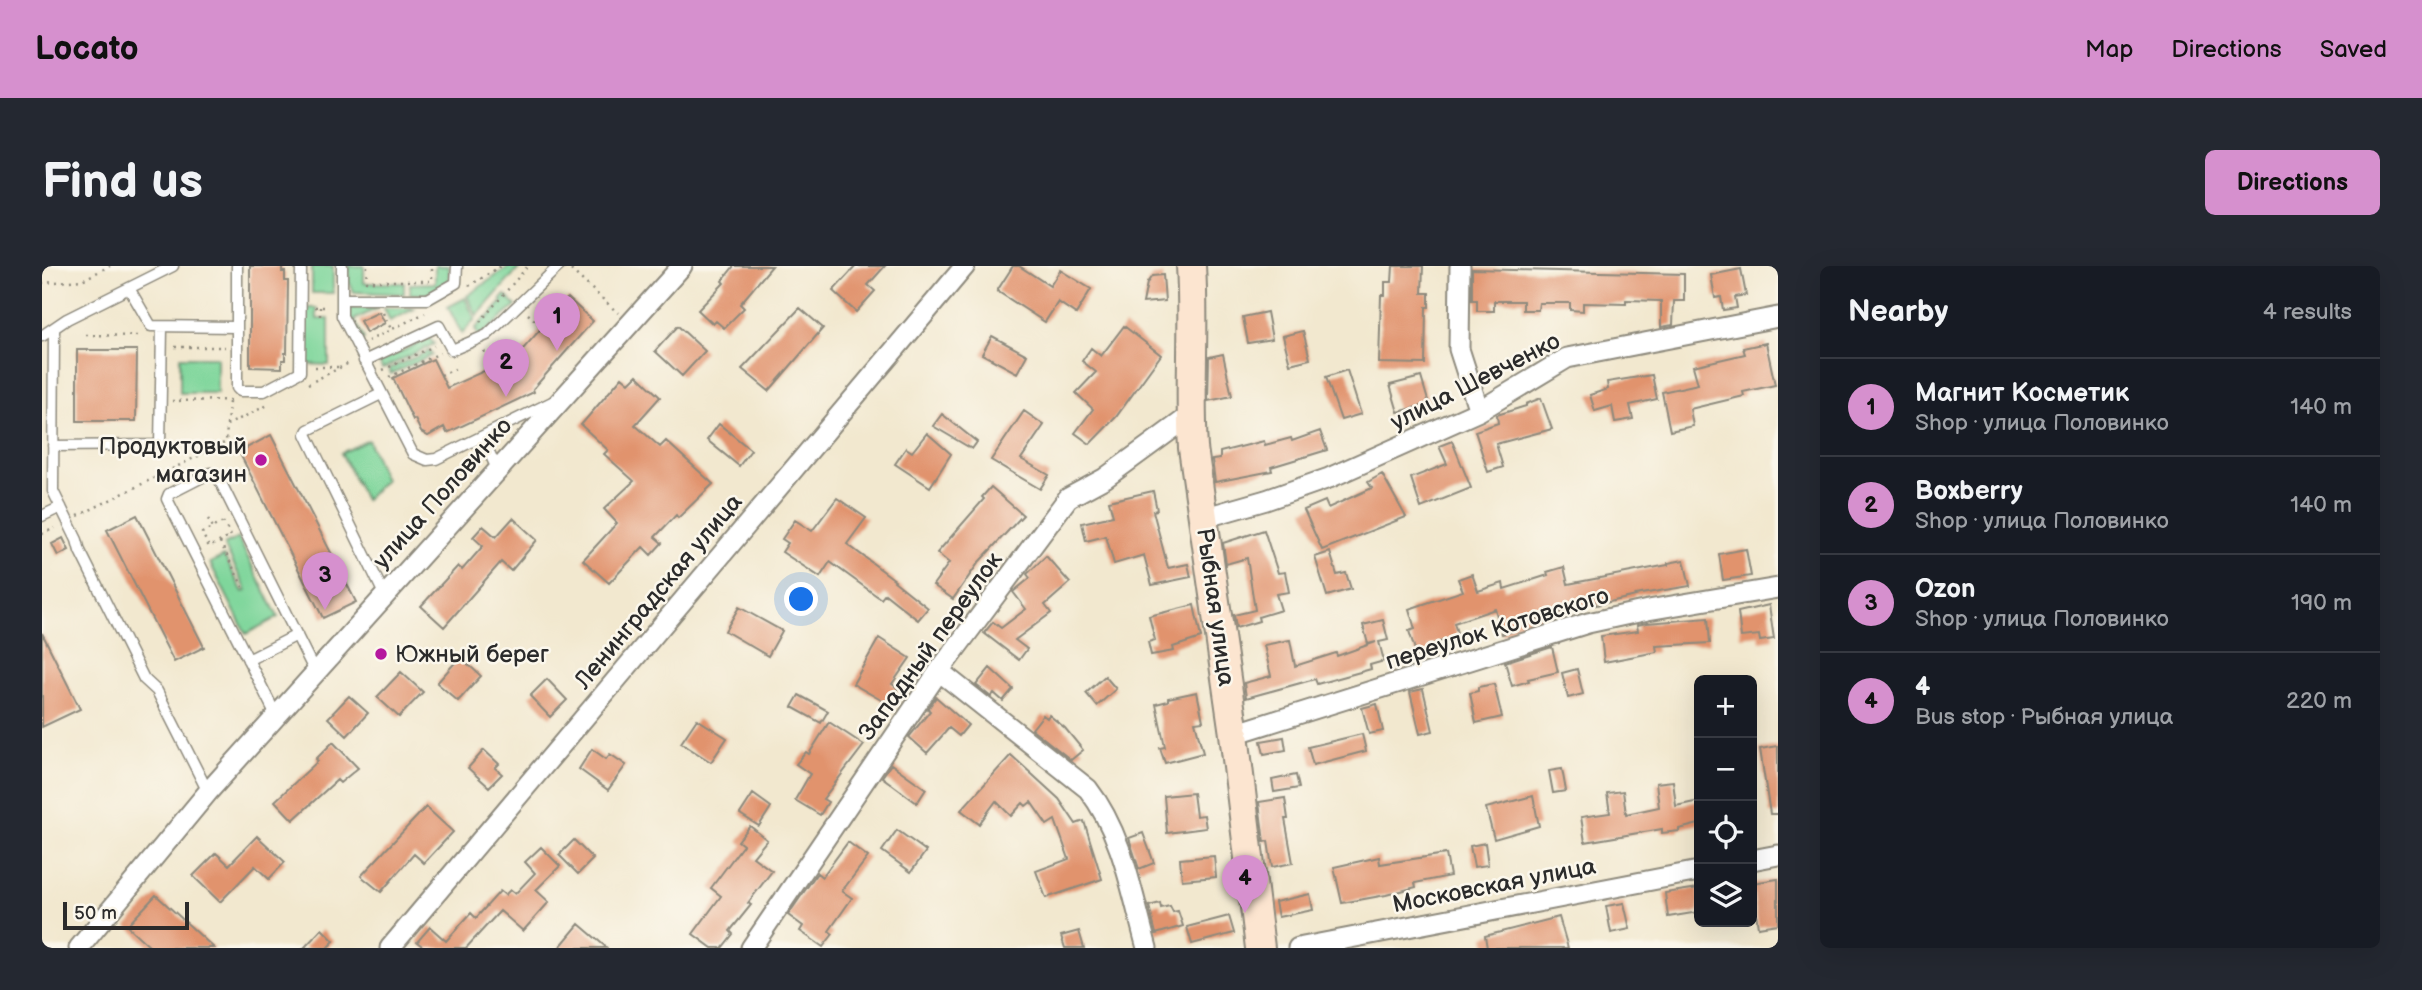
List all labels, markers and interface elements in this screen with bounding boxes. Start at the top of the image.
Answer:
text: Locato [35,29,139,69]
text: Map [2085,35,2133,64]
text: Directions [2171,35,2282,64]
text: Saved [2320,35,2387,64]
button: Directions [2205,150,2380,215]
text: Find us [42,153,203,212]
pin: 1 [534,293,580,351]
text: Nearby [1848,294,1948,330]
text: 4 results [2263,298,2352,326]
street label: улица Шевченко [1386,326,1565,437]
pin: 2 [483,339,529,397]
text: Магнит Косметик [1915,378,2129,409]
text: 1 [1866,393,1876,421]
text: 140 m [2290,393,2352,421]
text: Shop · улица Половинко [1915,409,2169,437]
street label: улица Половинко [367,412,518,575]
place label: Продуктовый магазин [98,432,247,489]
marker: Продуктовый магазин [253,452,269,468]
text: Boxberry [1915,476,2023,507]
street label: Ленинградская улица [568,488,748,695]
text: 2 [1864,491,1878,519]
text: 140 m [2290,491,2352,519]
text: Shop · улица Половинко [1915,507,2169,535]
street label: Рыбная улица [1190,526,1241,688]
street label: Западный переулок [852,546,1009,746]
pin: 3 [302,552,348,610]
text: Ozon [1915,574,1976,605]
street label: переулок Котовского [1382,581,1612,676]
your location [784,582,818,616]
text: 3 [1864,589,1878,617]
text: 190 m [2291,589,2352,617]
text: Shop · улица Половинко [1915,605,2169,633]
place label: Южный берег [395,640,549,669]
marker: Южный берег [373,646,389,662]
text: 4 [1915,672,1930,703]
map controls [1694,675,1757,927]
button: + [1694,675,1757,738]
text: 4 [1864,687,1878,715]
text: 220 m [2286,687,2352,715]
text: Bus stop · Рыбная улица [1915,703,2173,731]
button: − [1694,738,1757,801]
button: locate [1694,801,1757,864]
street label: Московская улица [1390,852,1598,919]
pin: 4 [1222,855,1268,913]
button: layers [1694,864,1757,927]
scale bar [63,899,189,931]
text: 50 m [74,902,117,925]

